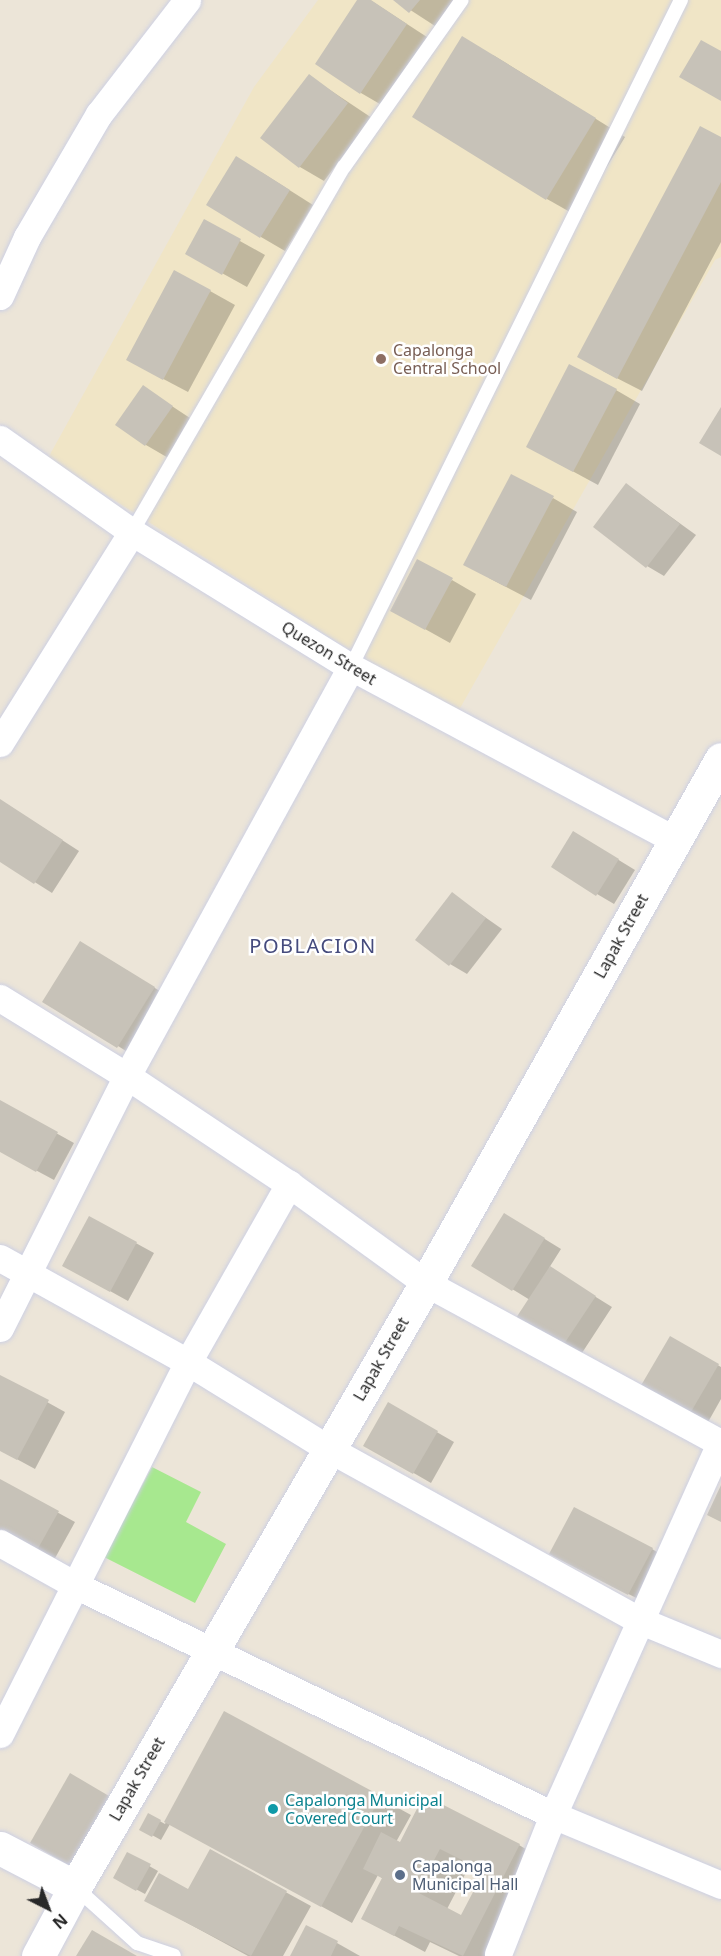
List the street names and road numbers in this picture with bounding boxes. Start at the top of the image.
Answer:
street label: Quezon Street [278,617,380,689]
street label: Lapak Street [590,890,652,982]
street label: Lapak Street [349,1314,413,1404]
street label: Lapak Street [105,1734,169,1824]

